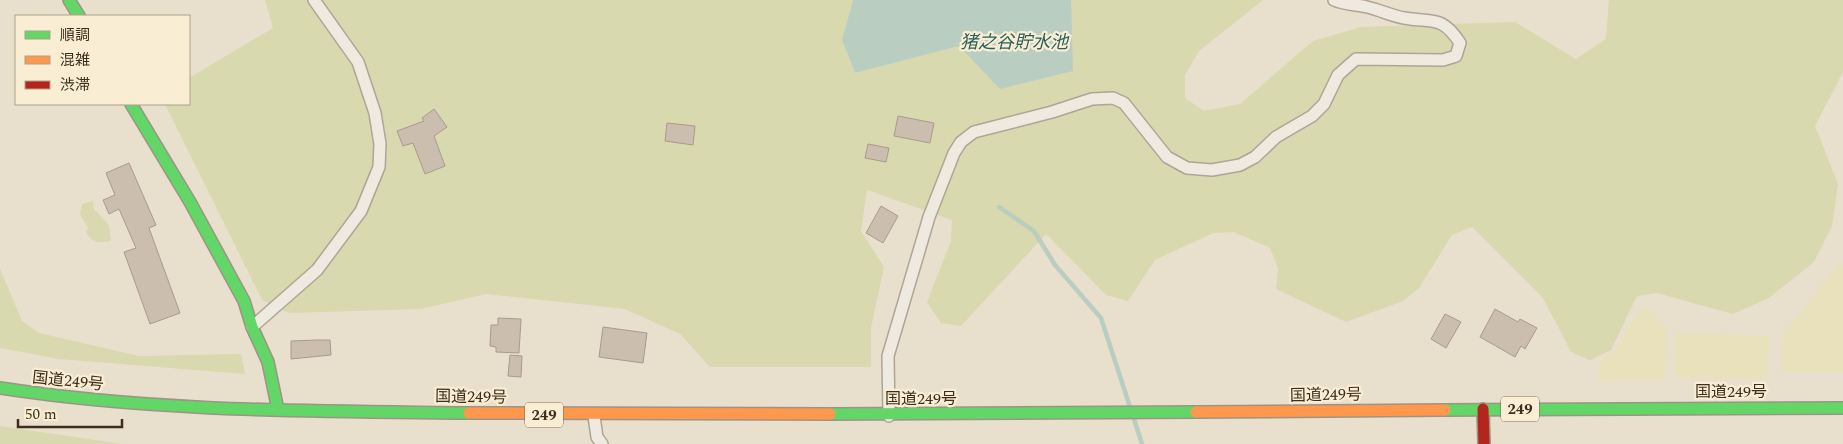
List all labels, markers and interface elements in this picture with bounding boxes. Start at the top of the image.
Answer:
legend [15,15,190,105]
text: 順調 [60,24,90,47]
water label: 猪之谷貯水池 [960,29,1070,56]
text: 混雑 [60,49,90,72]
text: 渋滞 [60,74,90,97]
street label: 国道249号 [31,365,105,397]
street label: 国道249号 [1695,380,1767,404]
street label: 国道249号 [1290,382,1362,408]
street label: 国道249号 [435,384,507,410]
street label: 国道249号 [885,387,957,411]
scale bar [18,396,121,428]
road number: 249 [1501,396,1539,422]
road number: 249 [525,402,563,428]
text: 50 m [25,403,57,426]

